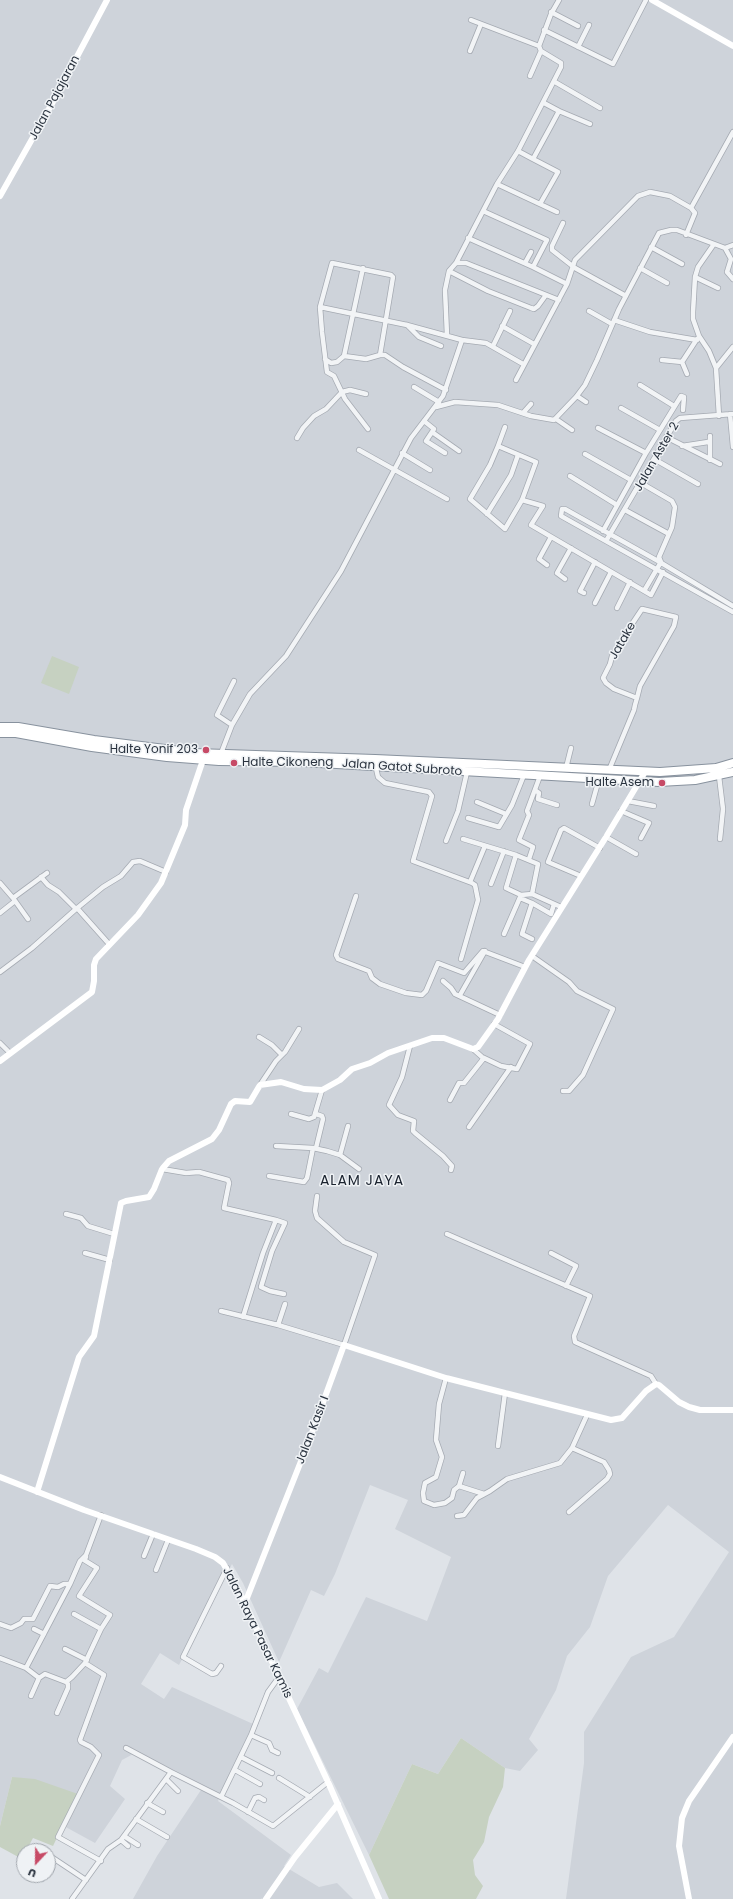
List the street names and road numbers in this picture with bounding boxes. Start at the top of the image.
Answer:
street label: Jalan Pajajaran [27,53,83,143]
street label: Jalan Aster 2 [631,420,683,494]
street label: Jatake [607,620,639,662]
street label: Jalan Gatot Subroto [341,757,463,779]
street label: Jalan Kasir I [293,1394,333,1466]
street label: Jalan Raya Pasar Kamis [219,1565,295,1701]

